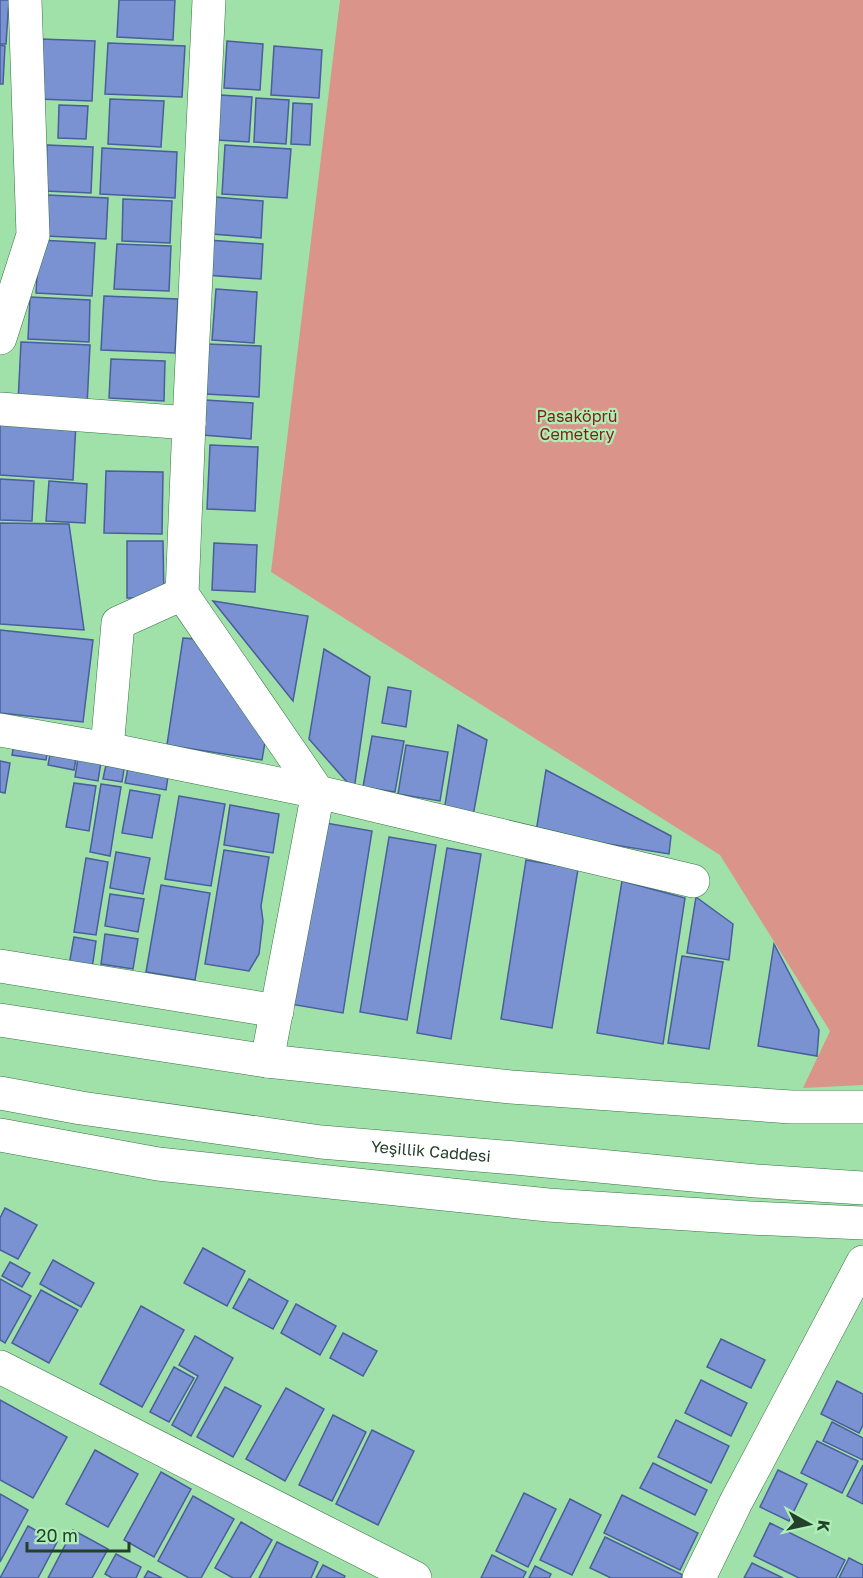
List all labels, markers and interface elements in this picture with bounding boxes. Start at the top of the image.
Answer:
park label: Pasaköprü Cemetery [537,406,617,444]
street label: Yeşillik Caddesi [370,1136,492,1166]
north arrow [779,1494,839,1554]
scale bar [27,1515,129,1553]
text: K [813,1519,835,1534]
text: 20 m [36,1524,78,1546]

